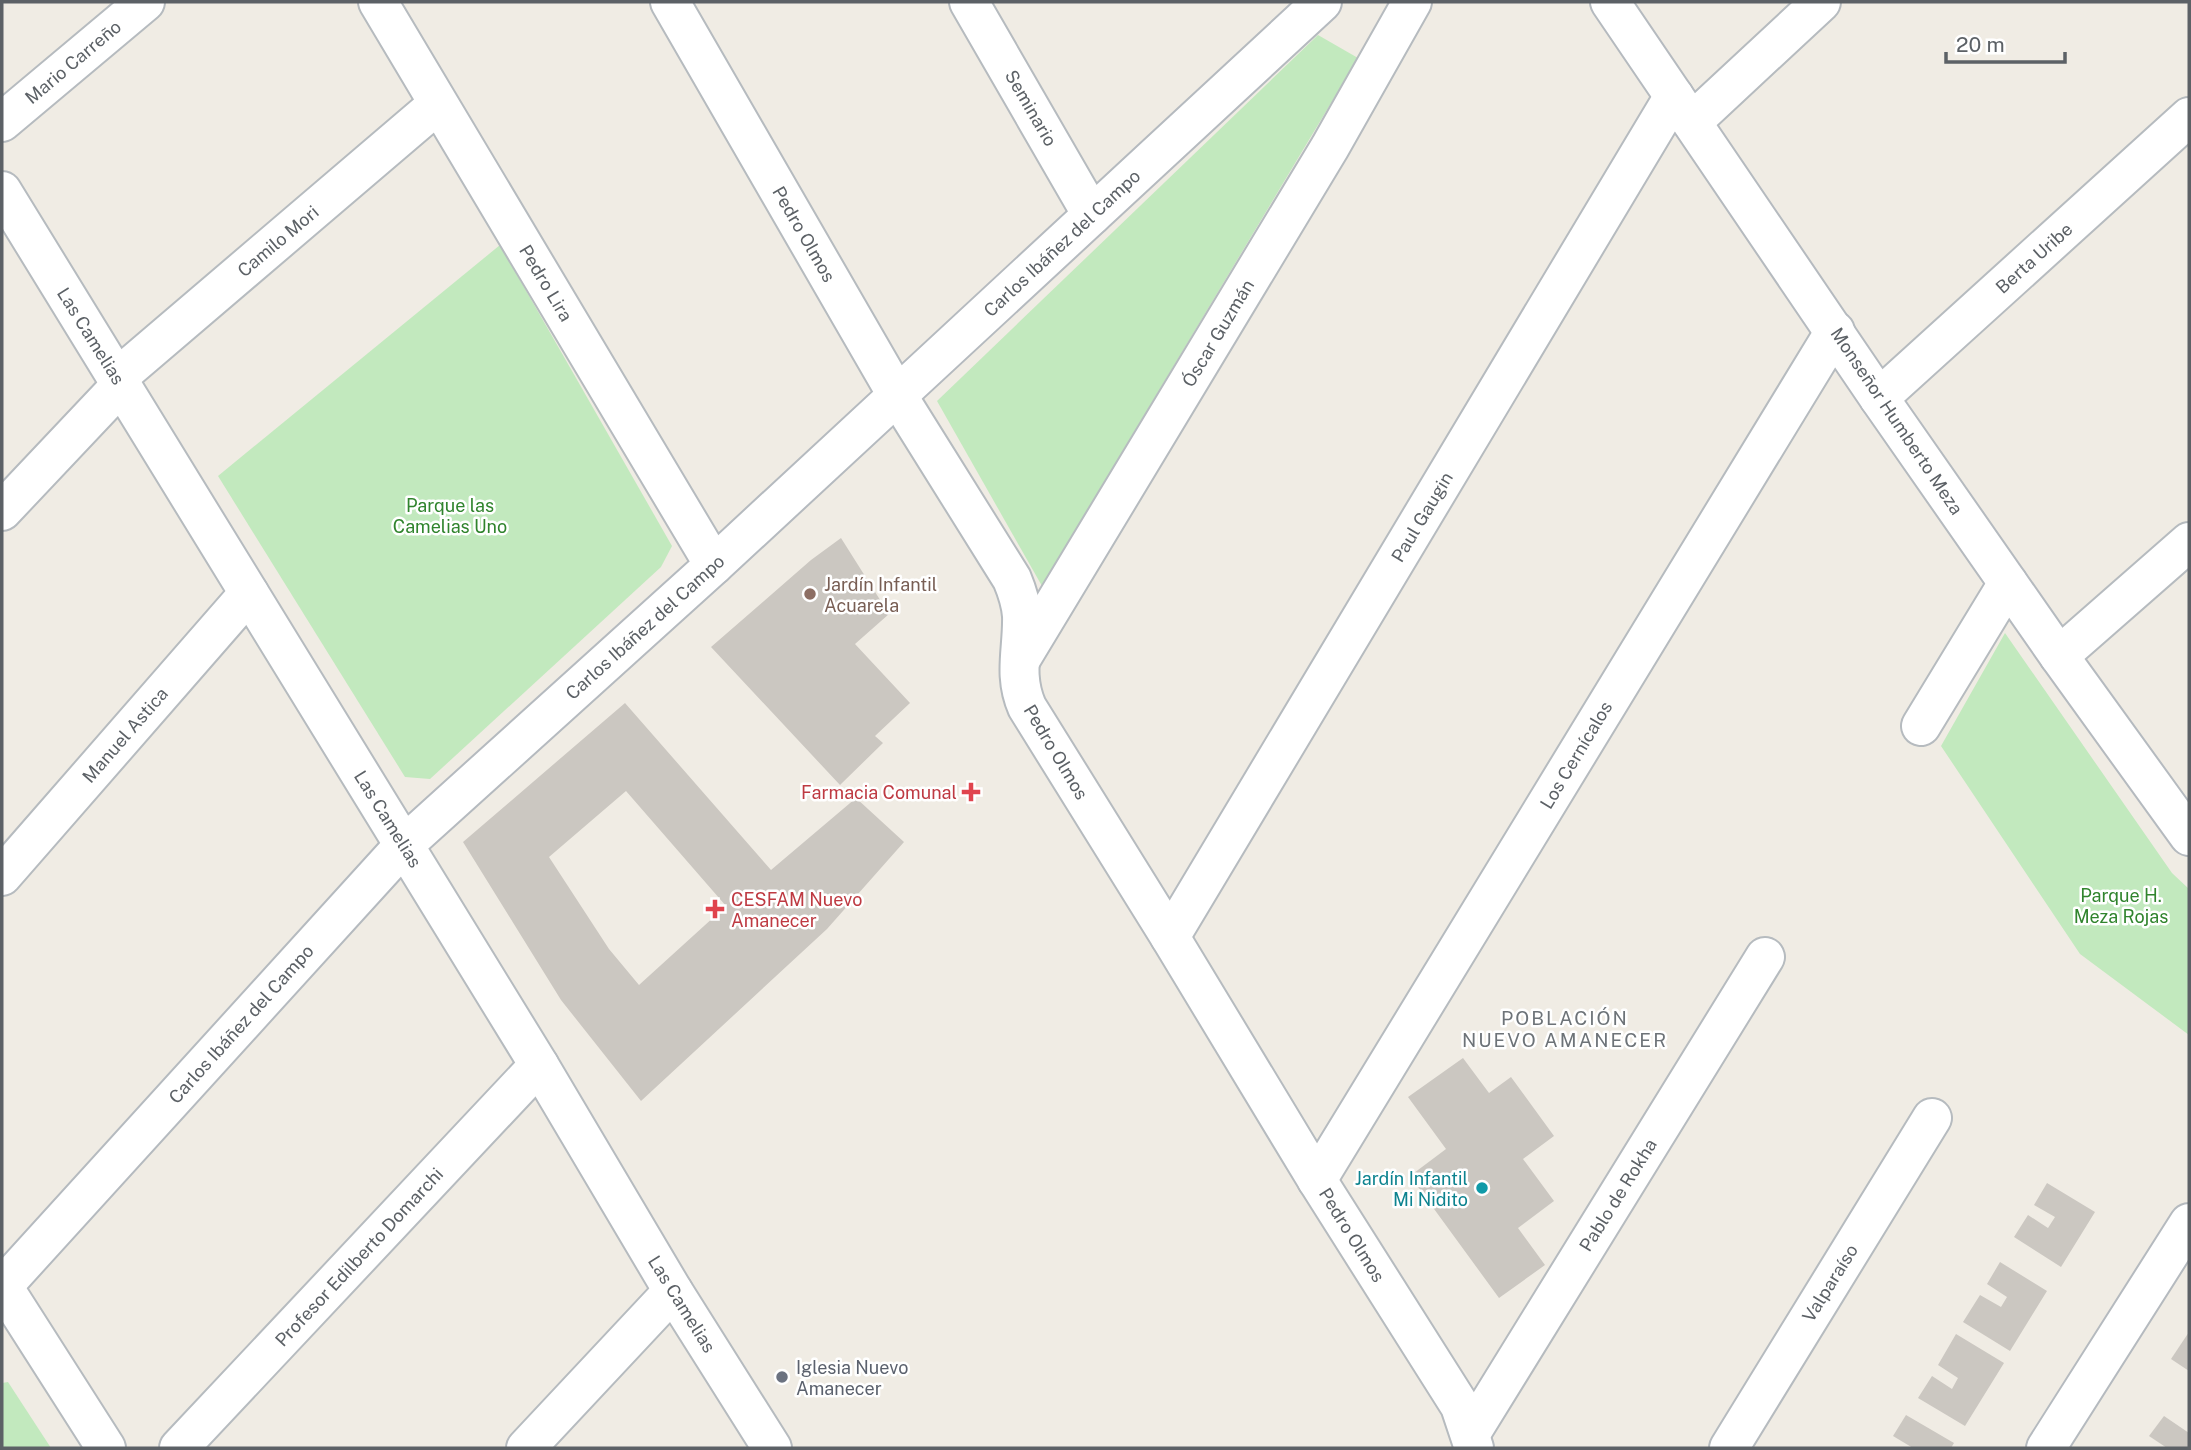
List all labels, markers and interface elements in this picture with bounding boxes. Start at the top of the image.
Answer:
street label: Mario Carreño [21,16,125,108]
scale bar [1946,21,2065,65]
text: 20 m [1956,32,2005,57]
street label: Seminario [1001,66,1061,150]
street label: Carlos Ibáñez del Campo [979,165,1145,321]
street label: Pedro Olmos [768,182,840,286]
street label: Camilo Mori [233,201,323,281]
street label: Berta Uribe [1991,218,2077,298]
street label: Pedro Lira [515,241,577,325]
street label: Óscar Guzmán [1177,275,1258,390]
street label: Las Camelias [53,284,129,388]
street label: Monseñor Humberto Meza [1827,324,1967,518]
street label: Paul Gaugin [1387,468,1457,566]
park label: Parque las Camelias Uno [393,495,507,537]
street label: Carlos Ibáñez del Campo [561,550,729,704]
place label: Jardín Infantil Acuarela [824,574,937,616]
marker: Jardín Infantil Acuarela [802,586,818,602]
street label: Manuel Astica [78,683,172,787]
street label: Los Cernícalos [1536,697,1616,813]
street label: Pedro Olmos [1019,701,1093,803]
street label: Las Camelias [350,767,426,871]
place label: Farmacia Comunal [801,782,957,803]
marker: Farmacia Comunal [963,784,979,800]
park label: Parque H. Meza Rojas [2074,885,2168,927]
place label: CESFAM Nuevo Amanecer [731,889,862,931]
marker: CESFAM Nuevo Amanecer [705,899,725,919]
street label: Carlos Ibáñez del Campo [164,940,318,1108]
district label: POBLACIÓN NUEVO AMANECER [1462,1007,1668,1051]
street label: Pablo de Rokha [1575,1135,1661,1255]
street label: Profesor Edilberto Domarchi [271,1163,447,1351]
place label: Jardín Infantil Mi Nidito [1355,1168,1468,1210]
marker: Jardín Infantil Mi Nidito [1474,1180,1490,1196]
street label: Pedro Olmos [1315,1184,1389,1286]
street label: Valparaíso [1798,1240,1862,1326]
street label: Las Camelias [644,1252,720,1356]
place label: Iglesia Nuevo Amanecer [796,1357,908,1399]
marker: Iglesia Nuevo Amanecer [774,1369,790,1385]

